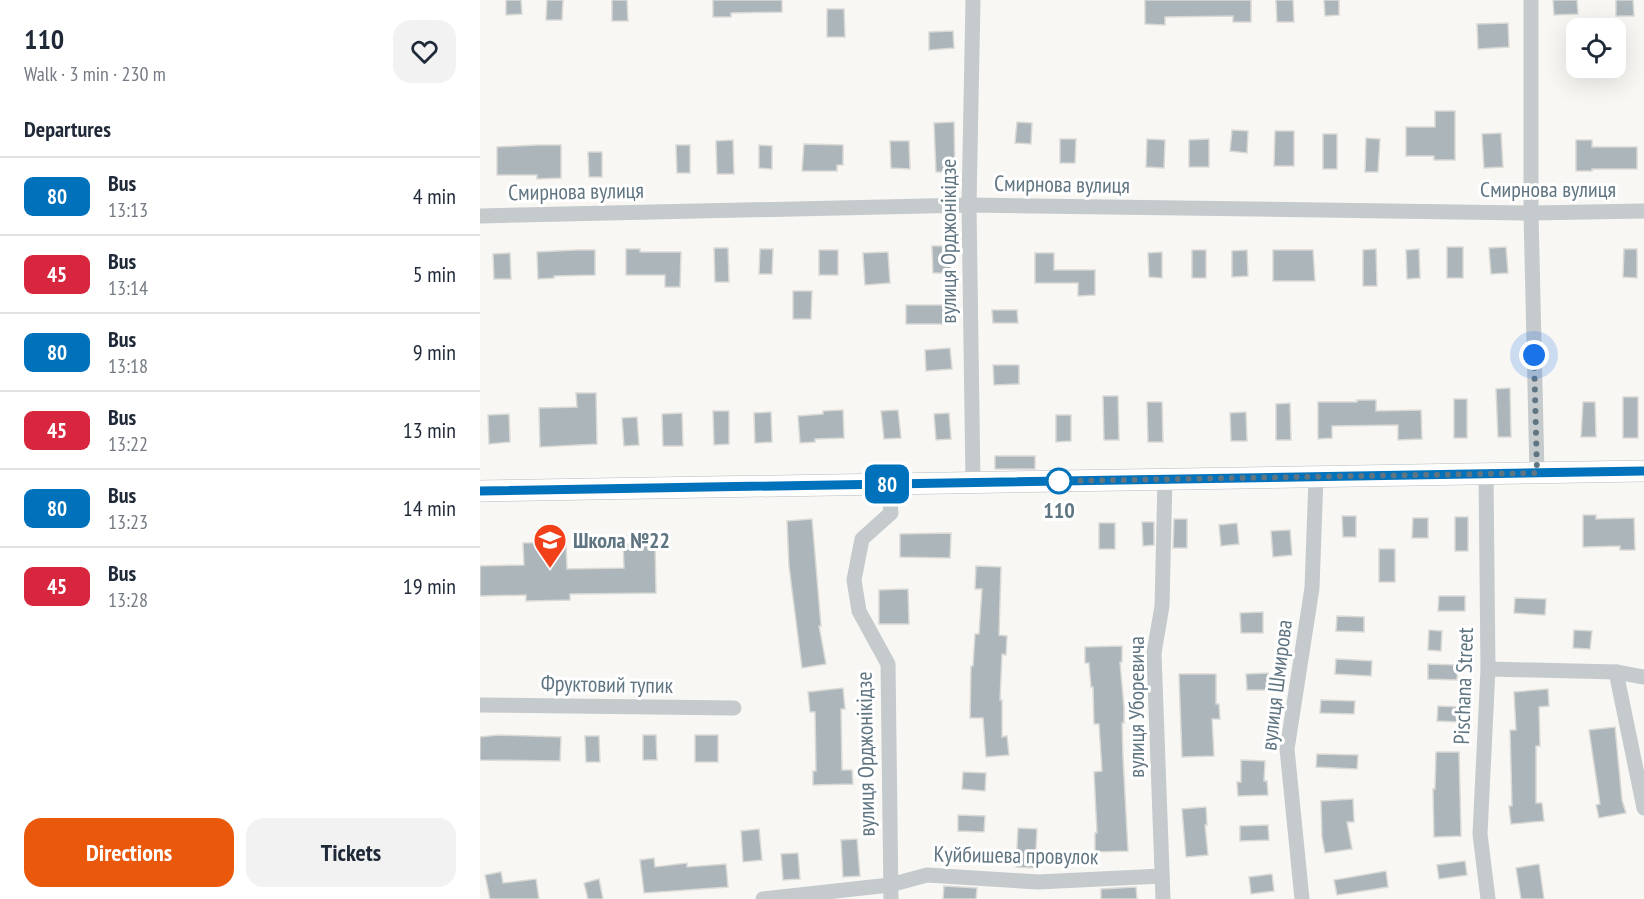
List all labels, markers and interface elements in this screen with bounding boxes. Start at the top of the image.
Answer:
map controls [1566,18,1626,78]
button: locate [1566,18,1626,78]
text: 110 [24,20,64,57]
button: heart [393,20,456,83]
text: Walk · 3 min · 230 m [24,61,166,87]
text: Departures [24,115,111,143]
street label: вулиця Орджонікідзе [934,159,962,323]
text: Bus [108,169,136,197]
street label: Смирнова вулиця [994,169,1130,199]
street label: Смирнова вулиця [1480,175,1616,203]
street label: Смирнова вулиця [508,176,644,206]
text: 4 min [413,182,456,210]
text: 80 [47,183,67,210]
text: 13:13 [108,197,148,223]
text: Bus [108,247,136,275]
text: 5 min [413,260,456,288]
text: 45 [47,261,67,288]
text: 13:14 [108,275,148,301]
text: Bus [108,325,136,353]
text: 9 min [413,338,456,366]
text: 80 [47,339,67,366]
your location [1519,340,1549,370]
text: 13:18 [108,353,148,379]
text: Bus [108,403,136,431]
text: 13 min [403,416,456,444]
text: 45 [47,417,67,444]
text: 13:22 [108,431,148,457]
line badge: 80 [860,464,914,504]
marker: 110 [1046,468,1072,494]
text: 80 [877,471,897,498]
text: Bus [108,481,136,509]
text: 14 min [403,494,456,522]
text: 80 [47,495,67,522]
place label: 110 [1043,496,1075,524]
text: 13:23 [108,509,148,535]
school or university icon: Школа №22 [532,522,568,569]
place label: Школа №22 [573,526,670,554]
text: Bus [108,559,136,587]
text: 19 min [403,572,456,600]
text: 45 [47,573,67,600]
text: 13:28 [108,587,148,613]
street label: вулиця Шмирова [1254,618,1298,752]
street label: Pischana Street [1447,627,1479,745]
street label: вулиця Уборевича [1122,636,1150,778]
street label: Фруктовий тупик [541,669,674,699]
street label: вулиця Орджонікідзе [850,671,880,837]
button: Directions [24,818,234,887]
button: Tickets [246,818,456,887]
street label: Куйбишева провулок [933,840,1099,870]

